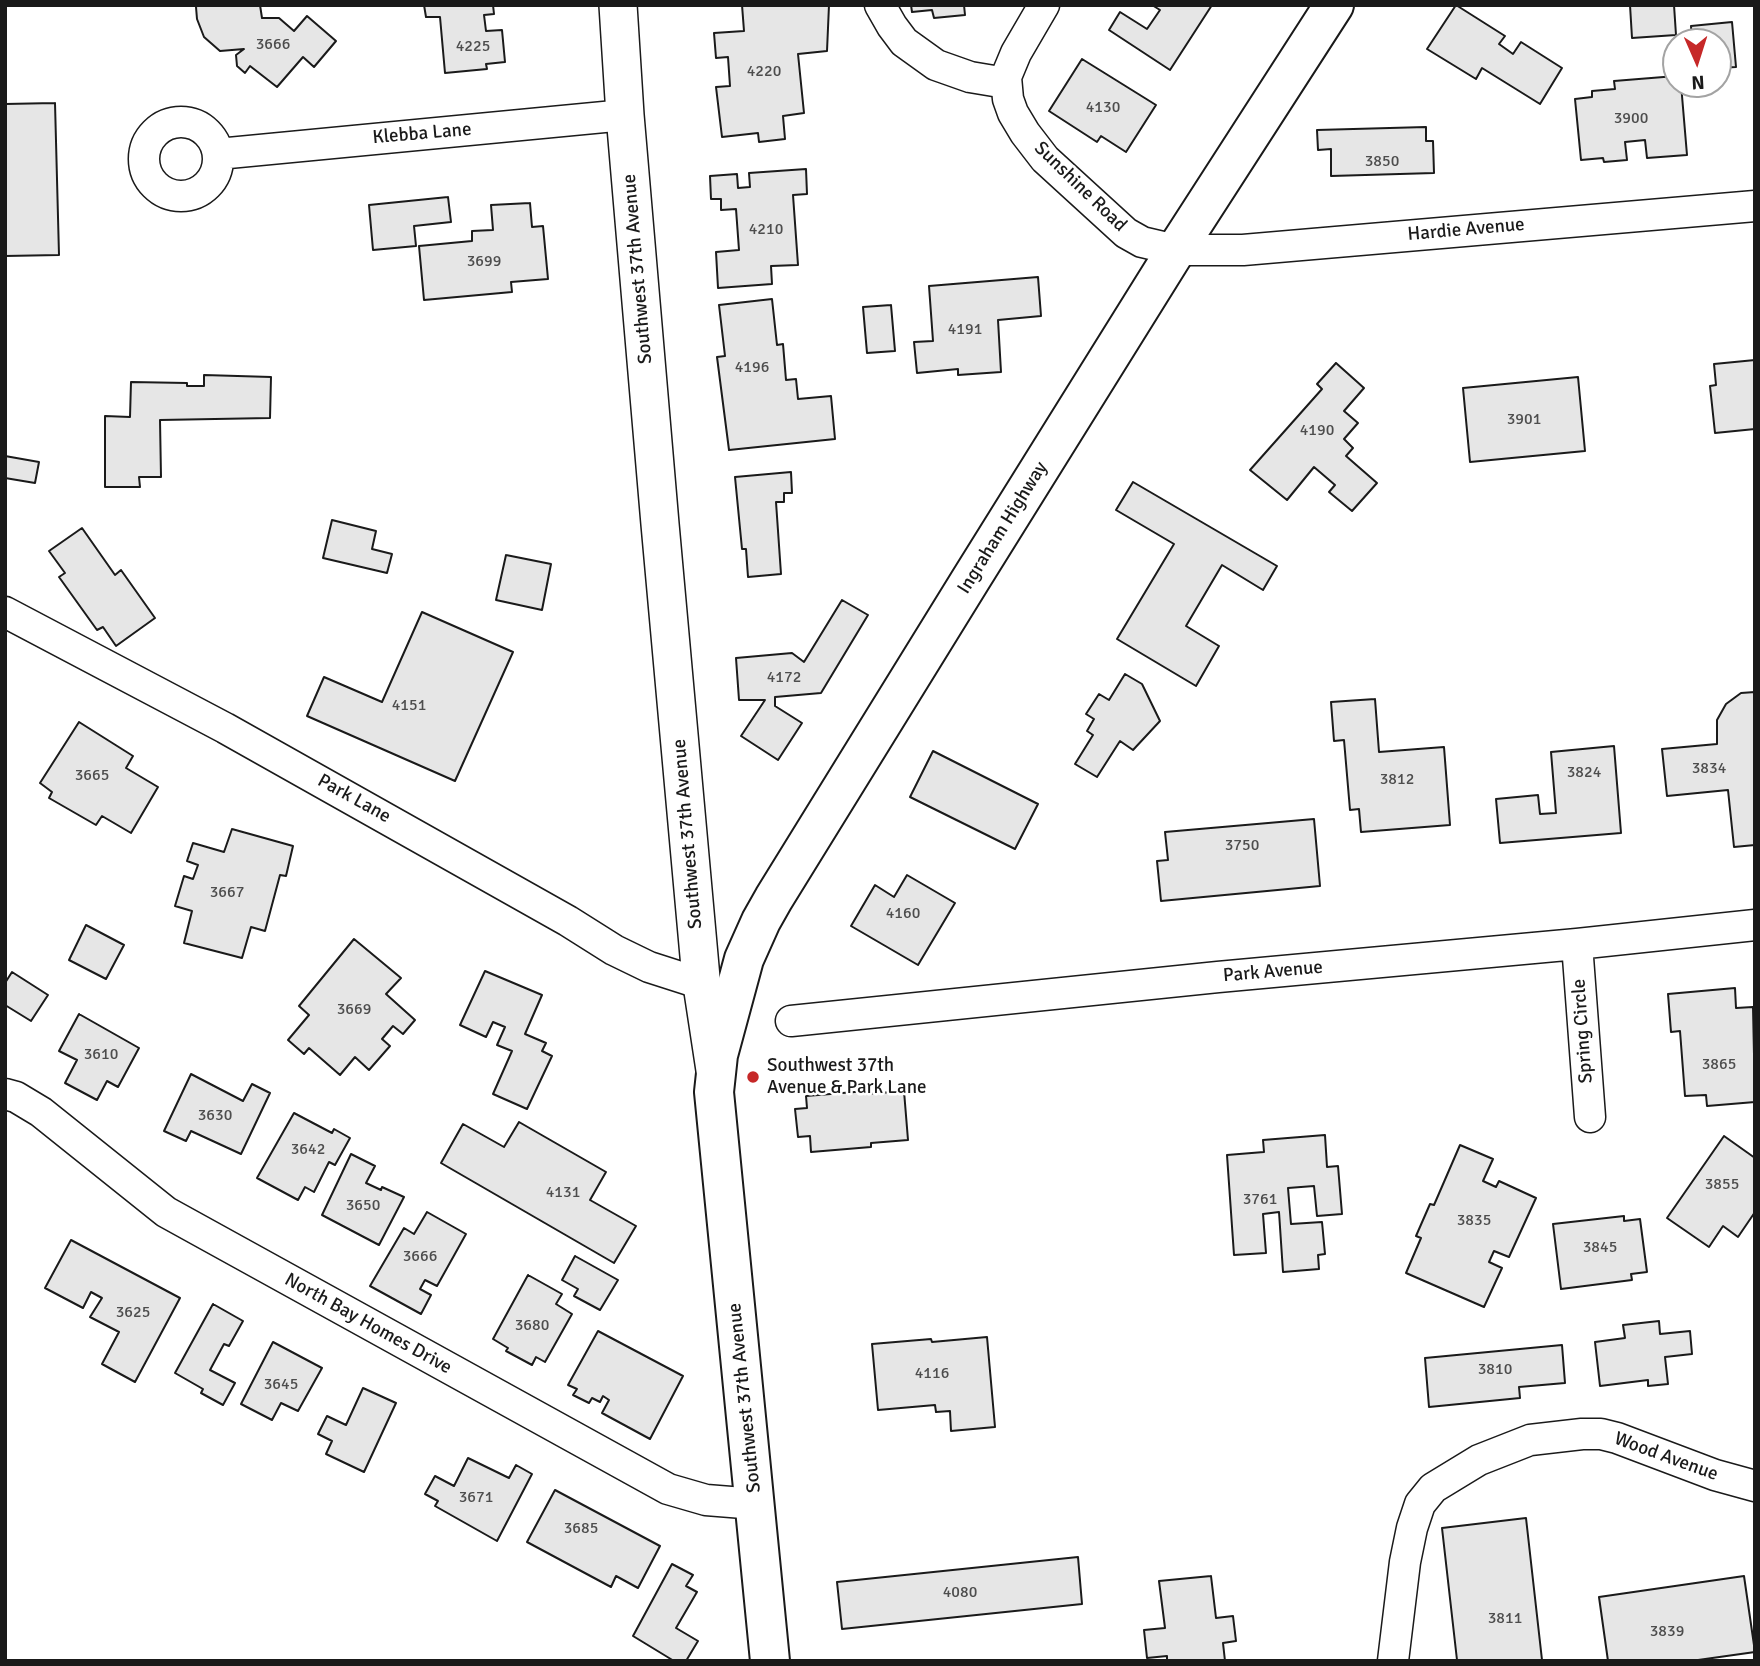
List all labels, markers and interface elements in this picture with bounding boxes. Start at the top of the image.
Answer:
north arrow [1662,28,1732,98]
house number: 3666 [256,35,290,55]
house number: 4225 [456,37,490,57]
house number: 4220 [747,62,781,82]
text: N [1691,70,1705,94]
house number: 4130 [1086,98,1120,118]
house number: 3900 [1614,109,1648,129]
street label: Klebba Lane [372,118,472,150]
street label: Sunshine Road [1029,137,1131,237]
house number: 3850 [1365,152,1399,172]
street label: Southwest 37th Avenue [618,173,658,365]
street label: Hardie Avenue [1406,214,1526,246]
house number: 4210 [749,220,783,240]
house number: 3699 [467,252,501,272]
house number: 4191 [948,320,982,340]
house number: 4196 [735,358,769,378]
house number: 3901 [1507,410,1541,430]
house number: 4190 [1300,421,1334,441]
street label: Ingraham Highway [953,458,1053,598]
house number: 4172 [767,668,801,688]
house number: 4151 [392,696,426,716]
street label: Southwest 37th Avenue [668,738,708,930]
house number: 3834 [1692,759,1726,779]
house number: 3824 [1567,763,1601,783]
house number: 3665 [75,766,109,786]
street label: Park Lane [314,770,394,828]
house number: 3812 [1380,770,1414,790]
house number: 3750 [1225,836,1259,856]
house number: 3667 [210,883,244,903]
house number: 4160 [886,904,920,924]
street label: Park Avenue [1222,956,1324,988]
street label: Spring Circle [1568,978,1598,1084]
house number: 3669 [337,1000,371,1020]
house number: 3610 [84,1045,118,1065]
place label: Southwest 37th Avenue & Park Lane [767,1055,927,1099]
house number: 3865 [1702,1055,1736,1075]
marker: Southwest 37th Avenue & Park Lane [745,1069,761,1085]
house number: 3630 [198,1106,232,1126]
house number: 3642 [291,1140,325,1160]
house number: 3855 [1705,1175,1739,1195]
house number: 4131 [546,1183,580,1203]
house number: 3761 [1243,1190,1277,1210]
house number: 3650 [346,1196,380,1216]
house number: 3835 [1457,1211,1491,1231]
house number: 3845 [1583,1238,1617,1258]
house number: 3666 [403,1247,437,1267]
street label: North Bay Homes Drive [280,1269,456,1379]
street label: Southwest 37th Avenue [724,1302,766,1494]
house number: 3625 [116,1303,150,1323]
house number: 3680 [515,1316,549,1336]
house number: 3810 [1478,1360,1512,1380]
house number: 4116 [915,1364,949,1384]
house number: 3645 [264,1375,298,1395]
street label: Wood Avenue [1611,1428,1721,1486]
house number: 3671 [459,1488,493,1508]
house number: 3685 [564,1519,598,1539]
house number: 4080 [943,1583,977,1603]
house number: 3811 [1488,1609,1522,1629]
house number: 3839 [1650,1622,1684,1642]

